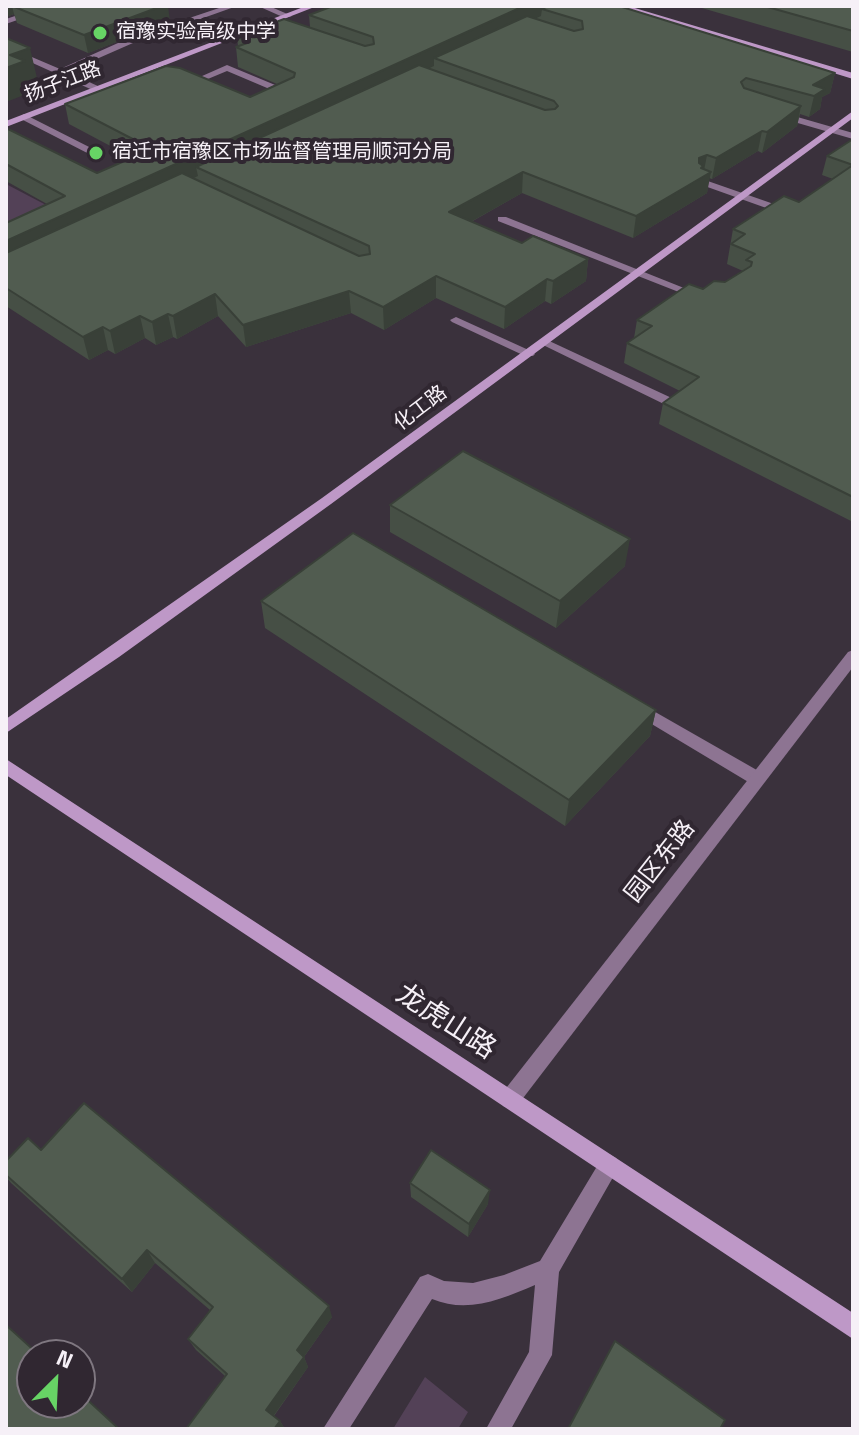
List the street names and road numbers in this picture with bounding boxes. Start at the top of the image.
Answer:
street label: 扬子江路 [21,57,105,109]
street label: 化工路 [390,381,452,437]
street label: 园区东路 [620,815,702,909]
street label: 龙虎山路 [389,978,501,1068]

